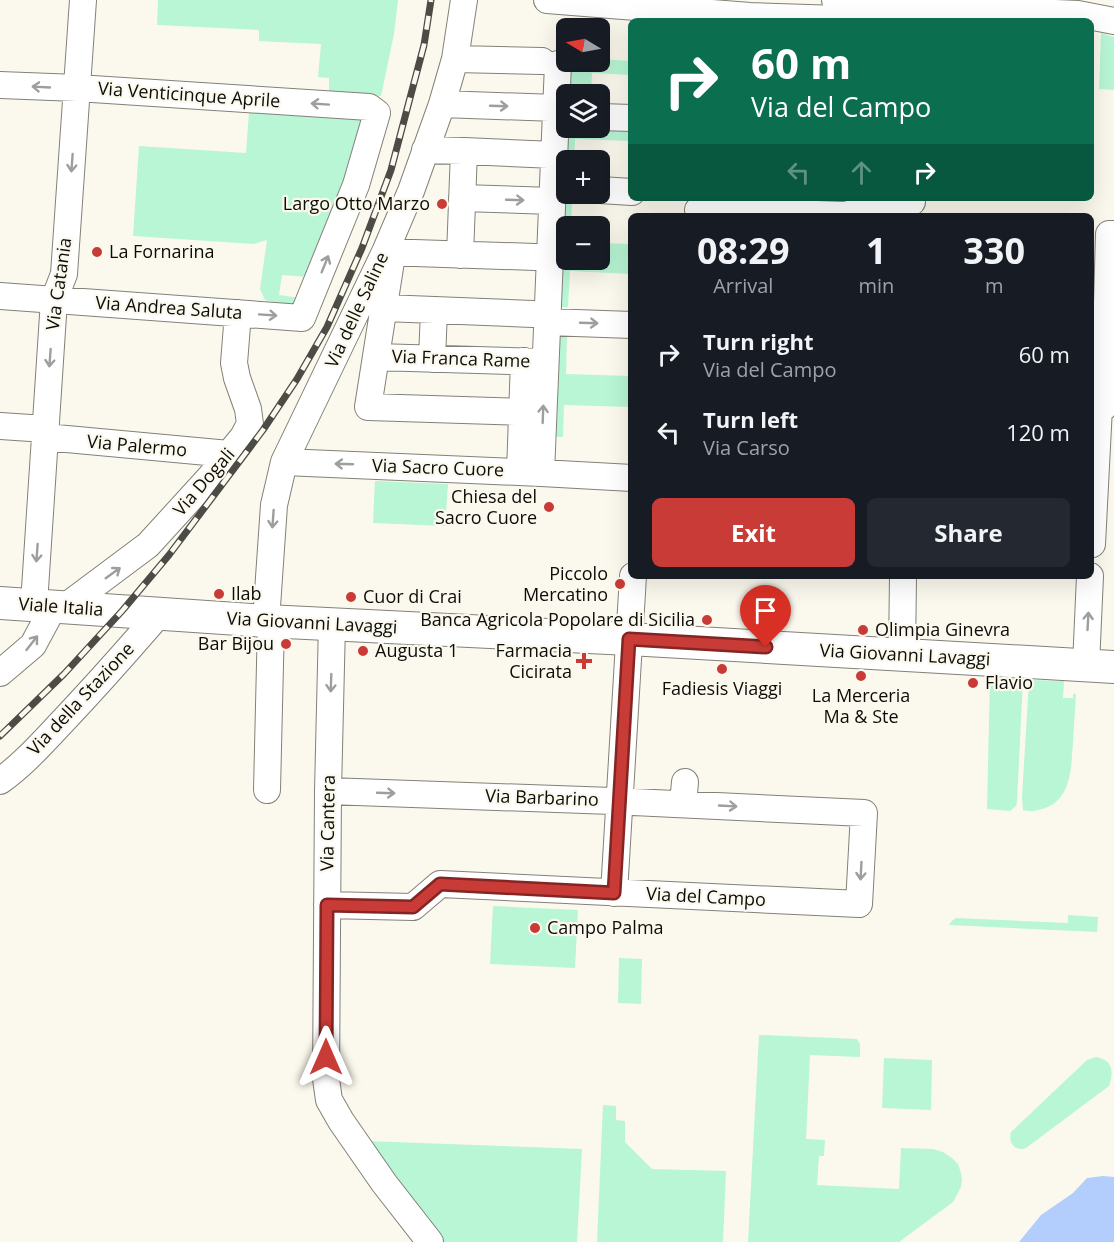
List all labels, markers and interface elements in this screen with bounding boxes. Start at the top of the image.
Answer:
north arrow [556,18,610,72]
map controls [556,18,610,270]
text: 60 m [751,34,851,91]
icon: right [652,42,730,120]
street label: Via Venticinque Aprile [97,76,281,112]
one-way arrow [32,81,52,92]
button: layers [556,84,610,138]
text: Via del Campo [751,88,931,125]
one-way arrow [310,98,330,109]
one-way arrow [489,100,509,112]
button: + [556,150,610,204]
one-way arrow [66,153,77,173]
icon: left [782,156,815,189]
icon: ahead [845,156,878,189]
icon: right [908,156,941,189]
place label: Largo Otto Marzo [283,191,430,215]
one-way arrow [505,194,525,205]
marker: Largo Otto Marzo [435,197,449,211]
button: − [556,216,610,270]
text: 08:29 [697,226,790,275]
text: 1 [866,226,887,275]
text: 330 [963,226,1025,275]
street label: Via Catania [40,236,76,332]
place label: La Fornarina [109,239,215,263]
marker: La Fornarina [90,245,104,259]
street label: Via delle Saline [319,248,393,371]
one-way arrow [320,255,331,274]
text: Arrival [713,272,773,299]
text: min [858,272,894,299]
text: m [985,272,1003,299]
street label: Via Andrea Saluta [95,290,243,324]
one-way arrow [257,310,277,321]
one-way arrow [579,318,599,329]
text: Turn right [703,326,814,356]
icon: right [652,338,685,371]
text: 60 m [1019,339,1070,369]
street label: Via Franca Rame [391,344,531,372]
one-way arrow [45,348,56,368]
text: Via del Campo [703,356,837,383]
text: Turn left [703,404,798,434]
one-way arrow [538,405,549,425]
icon: left [652,416,685,449]
text: 120 m [1006,417,1070,447]
street label: Via Palermo [86,429,188,461]
text: Via Carso [703,434,790,461]
street label: Via Dogali [167,442,239,520]
street label: Via Sacro Cuore [372,453,504,481]
one-way arrow [334,459,354,470]
place label: Chiesa del Sacro Cuore [435,484,537,529]
button: Exit [652,498,855,567]
button: Share [867,498,1070,567]
marker: Chiesa del Sacro Cuore [542,500,556,514]
one-way arrow [267,509,278,529]
one-way arrow [32,542,43,562]
place label: Piccolo Mercatino [523,561,608,606]
one-way arrow [104,566,120,579]
marker: Piccolo Mercatino [613,577,627,591]
place label: Ilab [231,581,262,605]
place label: Cuor di Crai [363,584,462,608]
pin [740,585,791,647]
marker: Ilab [212,587,226,601]
marker: Cuor di Crai [344,590,358,604]
street label: Viale Italia [18,591,104,621]
icon: arrive [749,594,782,627]
street label: Via Giovanni Lavaggi [226,606,398,638]
place label: Banca Agricola Popolare di Sicilia [420,607,695,631]
one-way arrow [1083,611,1094,631]
marker: Banca Agricola Popolare di Sicilia [700,613,714,627]
place label: Olimpia Ginevra [875,617,1010,641]
marker: Olimpia Ginevra [856,623,870,637]
place label: Bar Bijou [198,631,274,655]
one-way arrow [25,636,38,652]
street label: Via della Stazione [22,637,139,760]
marker: Bar Bijou [279,637,293,651]
place label: Augusta 1 [375,638,458,662]
place label: Farmacia Cicirata [496,638,572,683]
street label: Via Giovanni Lavaggi [819,638,991,670]
marker: Augusta 1 [356,644,370,658]
marker: Farmacia Cicirata [577,654,591,668]
marker: Fadiesis Viaggi [715,662,729,676]
marker: La Merceria Ma & Ste [854,669,868,683]
place label: Flavio [985,670,1033,694]
one-way arrow [325,672,337,692]
place label: Fadiesis Viaggi [662,676,782,700]
marker: Flavio [966,676,980,690]
place label: La Merceria Ma & Ste [812,683,910,728]
street label: Via Cantera [314,775,340,871]
street label: Via Barbarino [485,783,599,811]
one-way arrow [376,787,396,798]
one-way arrow [718,801,738,812]
one-way arrow [855,861,866,881]
street label: Via del Campo [645,881,767,911]
place label: Campo Palma [547,915,664,939]
marker: Campo Palma [528,921,542,935]
position arrow [294,1025,358,1089]

